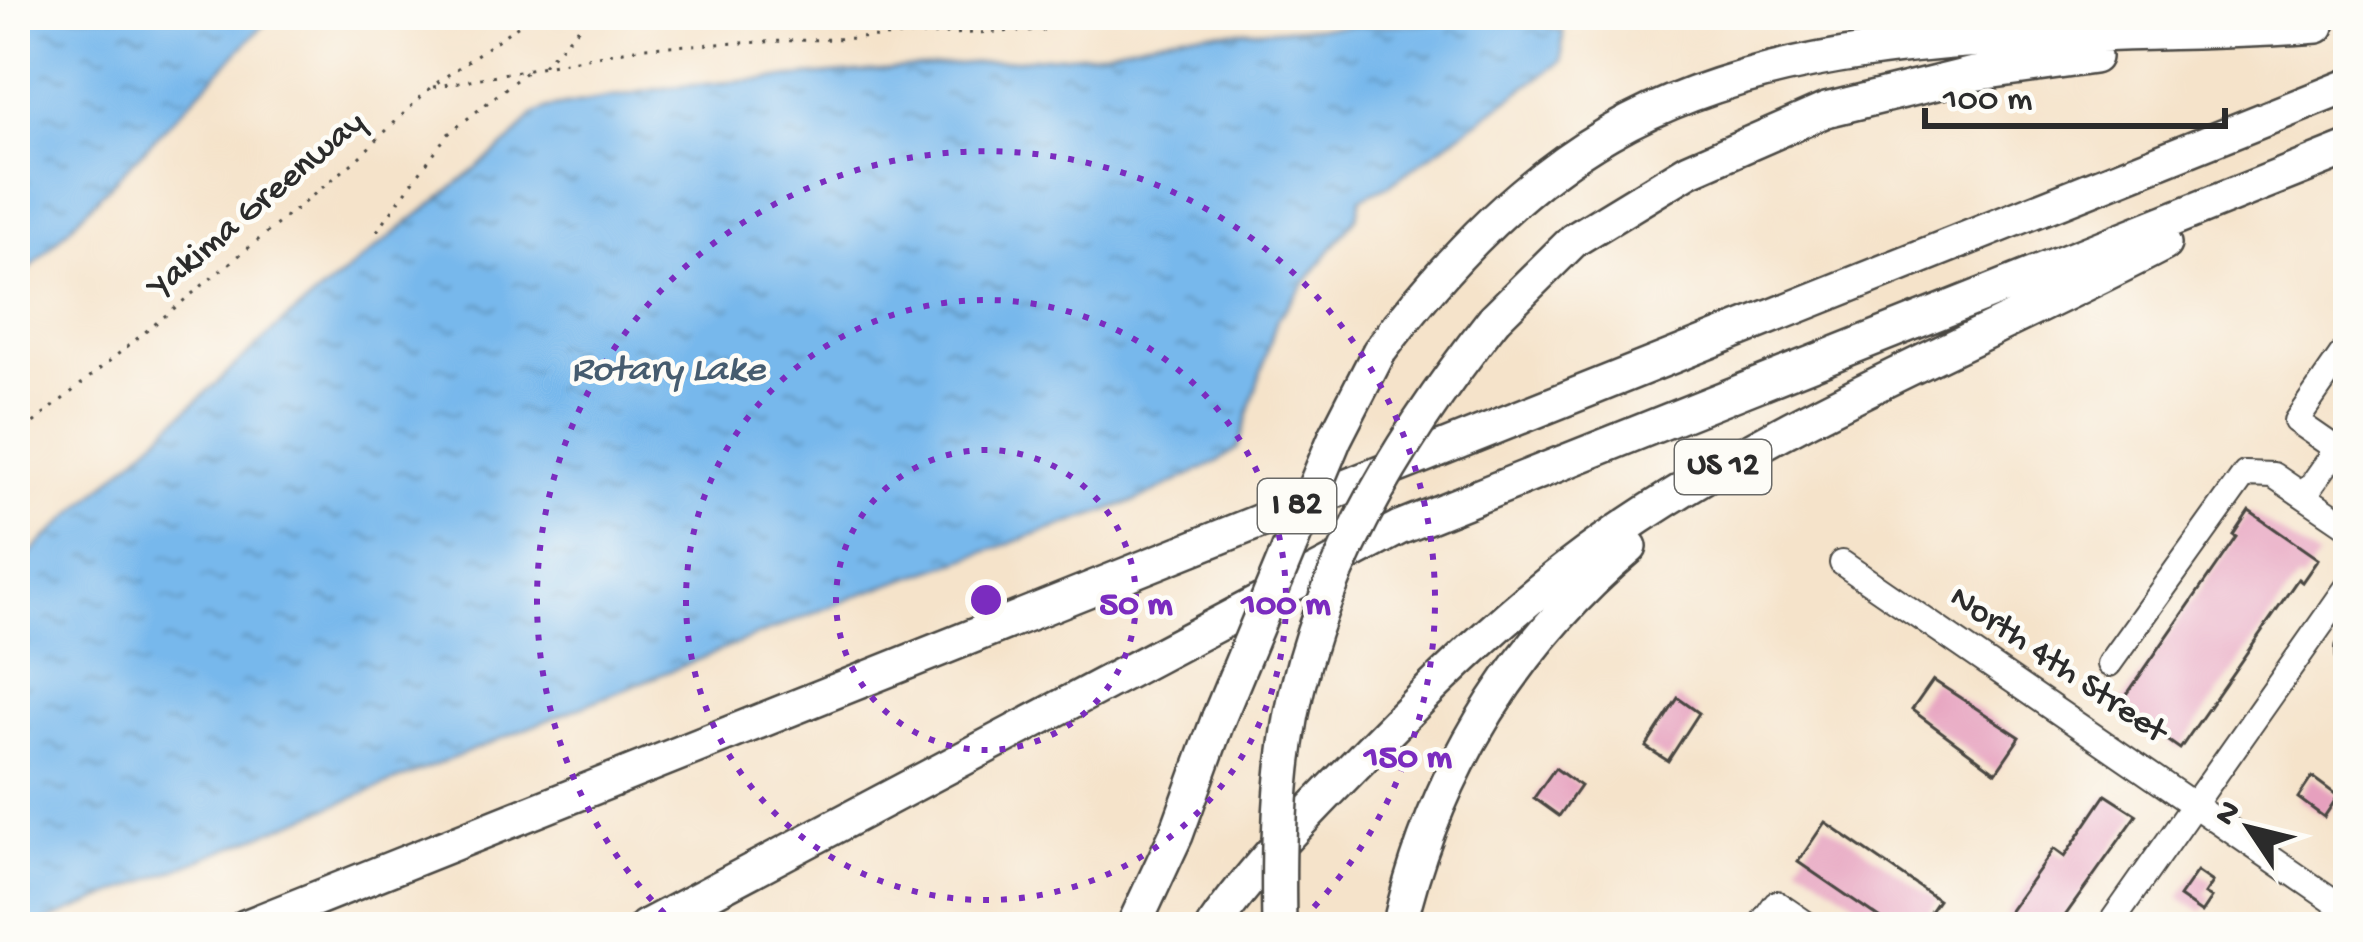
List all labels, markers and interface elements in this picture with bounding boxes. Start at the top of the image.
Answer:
scale bar [1925,54,2225,128]
text: 100 m [1942,80,2033,123]
street label: Yakima Greenway [138,103,375,311]
water label: Rotary Lake [571,349,767,395]
road number: US 12 [1675,440,1771,494]
road number: I 82 [1258,479,1336,533]
street label: North 4th Street [1940,577,2177,756]
centre of rings [965,579,1007,621]
text: 50 m [1099,585,1173,628]
text: 100 m [1239,585,1331,628]
text: 150 m [1362,738,1452,781]
north arrow [2189,768,2309,888]
text: N [2208,795,2251,834]

